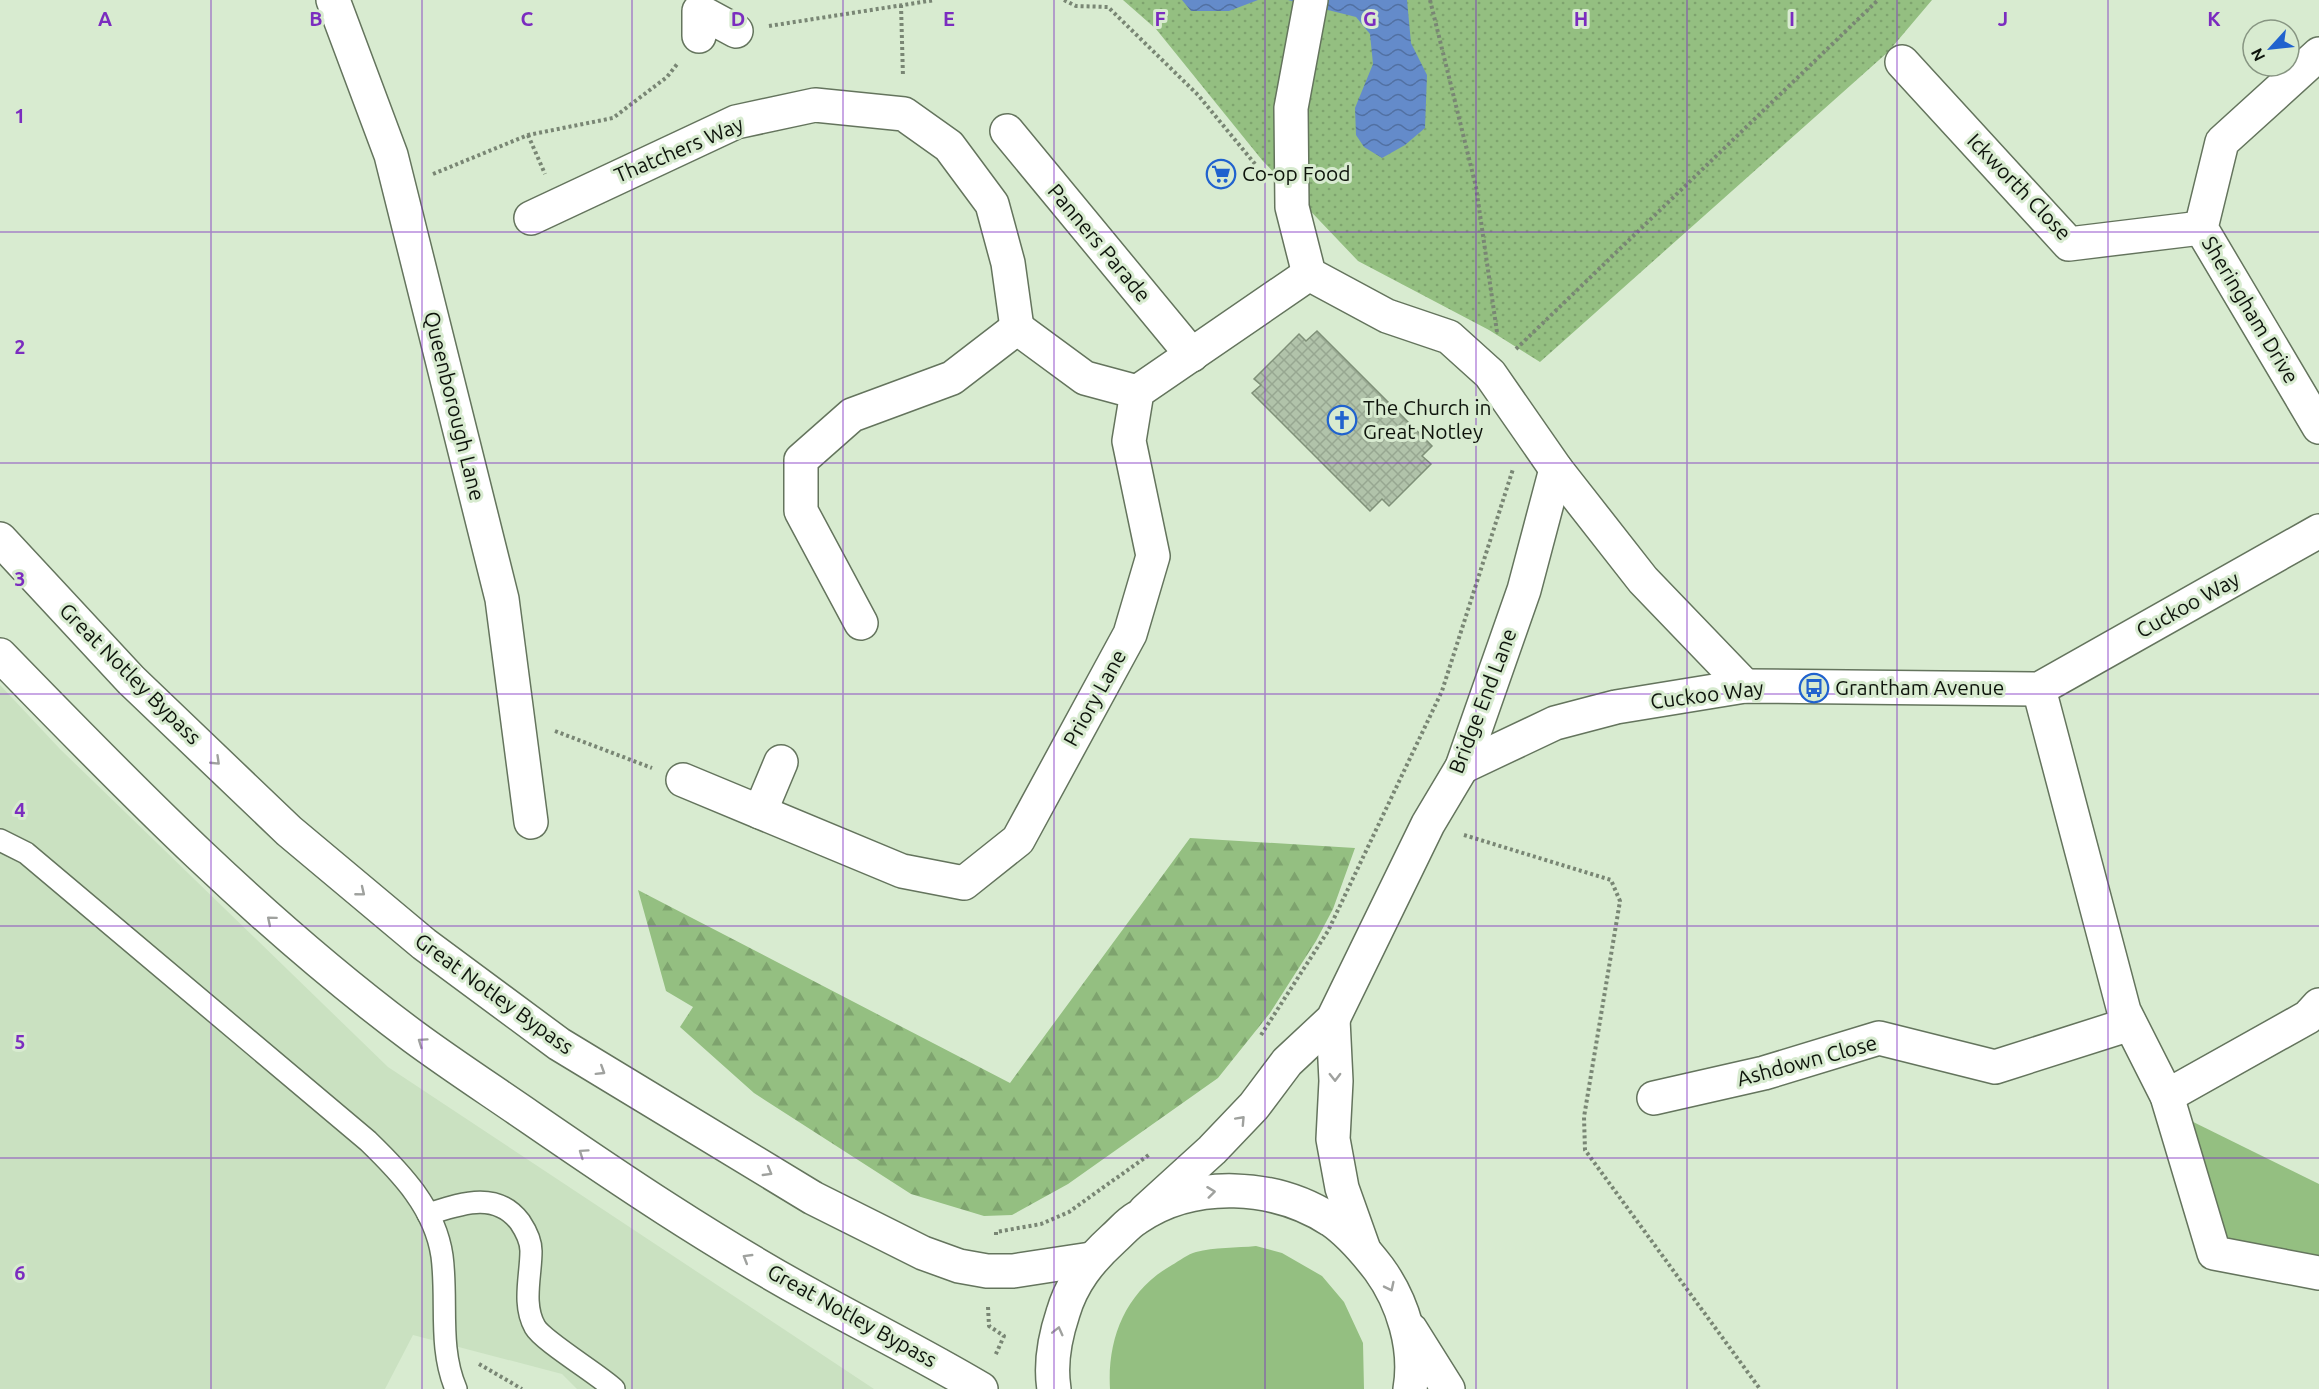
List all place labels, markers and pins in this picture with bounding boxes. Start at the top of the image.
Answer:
supermarket icon: Co-op Food [1205,158,1237,190]
place label: Co-op Food [1242,161,1351,185]
place label: The Church in Great Notley [1363,395,1492,443]
church icon: The Church in Great Notley [1326,404,1358,436]
bus stop icon: Grantham Avenue [1798,672,1830,704]
place label: Grantham Avenue [1835,675,2004,699]

